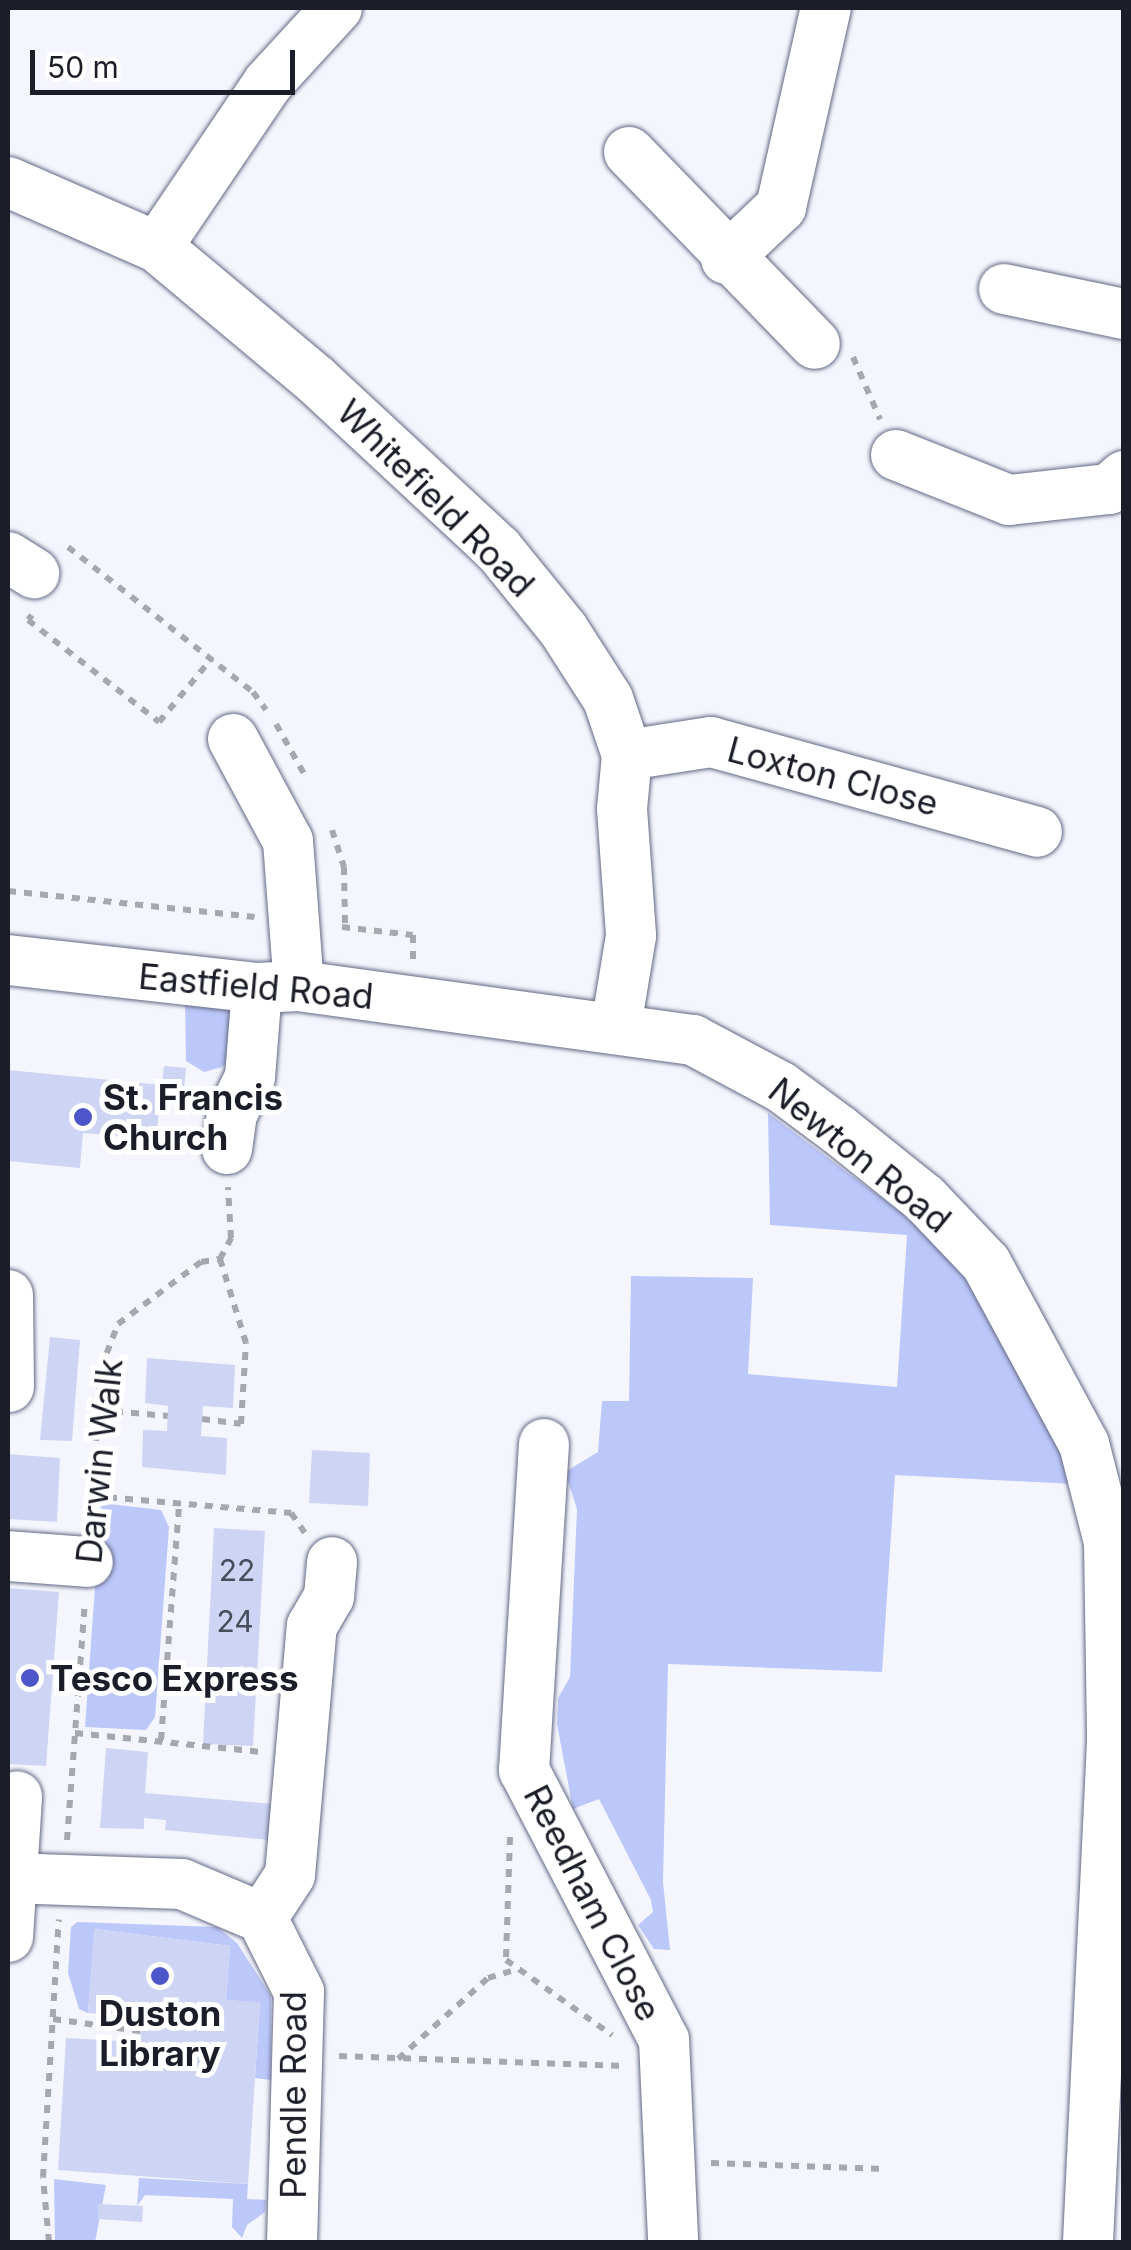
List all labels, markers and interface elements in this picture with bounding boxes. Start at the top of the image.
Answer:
scale bar [35,30,300,92]
text: 50 m [47,49,119,85]
street label: Whitefield Road [329,391,543,605]
street label: Loxton Close [723,728,943,824]
street label: Eastfield Road [137,955,375,1017]
street label: Newton Road [761,1069,959,1241]
place label: St. Francis Church [103,1076,284,1158]
marker: St. Francis Church [72,1106,94,1128]
street label: Darwin Walk [67,1356,131,1566]
house number: 22 [219,1552,255,1588]
house number: 24 [216,1603,254,1639]
place label: Tesco Express [50,1657,299,1699]
marker: Tesco Express [19,1667,41,1689]
street label: Reedham Close [515,1778,671,2028]
marker: Duston Library [149,1965,171,1987]
street label: Pendle Road [272,1991,314,2199]
place label: Duston Library [99,1992,221,2074]

